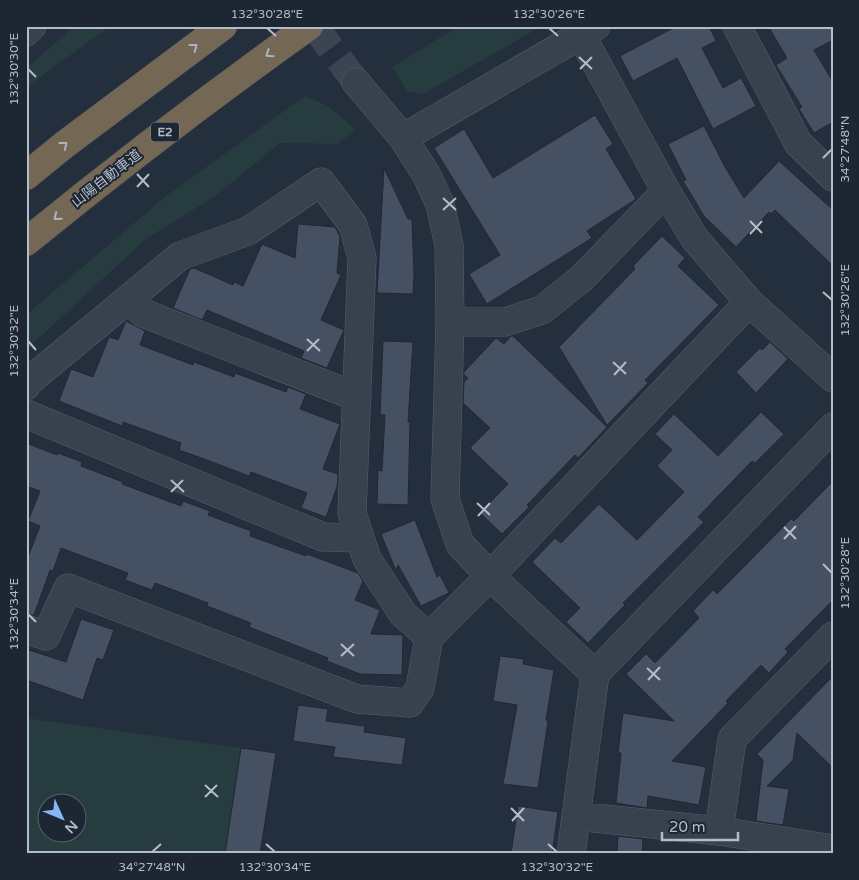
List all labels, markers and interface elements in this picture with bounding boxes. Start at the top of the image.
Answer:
text: 132°30'28"E [231,7,304,21]
text: 132°30'26"E [513,7,586,21]
text: 132°30'30"E [7,32,21,105]
one-way arrow [188,45,197,53]
one-way arrow [266,49,275,57]
text: 34°27'48"N [838,116,852,183]
road number: E2 [151,122,179,142]
one-way arrow [58,142,68,151]
street label: 山陽自動車道 [68,146,145,211]
one-way arrow [54,212,63,220]
text: 132°30'26"E [838,263,852,336]
text: 132°30'32"E [7,304,21,377]
text: 132°30'28"E [838,536,852,609]
text: 132°30'34"E [7,577,21,650]
north arrow [38,792,88,842]
scale bar [662,810,738,842]
text: N [61,817,81,837]
text: 20 m [669,818,706,836]
text: 34°27'48"N [119,860,186,874]
text: 132°30'34"E [239,860,312,874]
text: 132°30'32"E [521,860,594,874]

